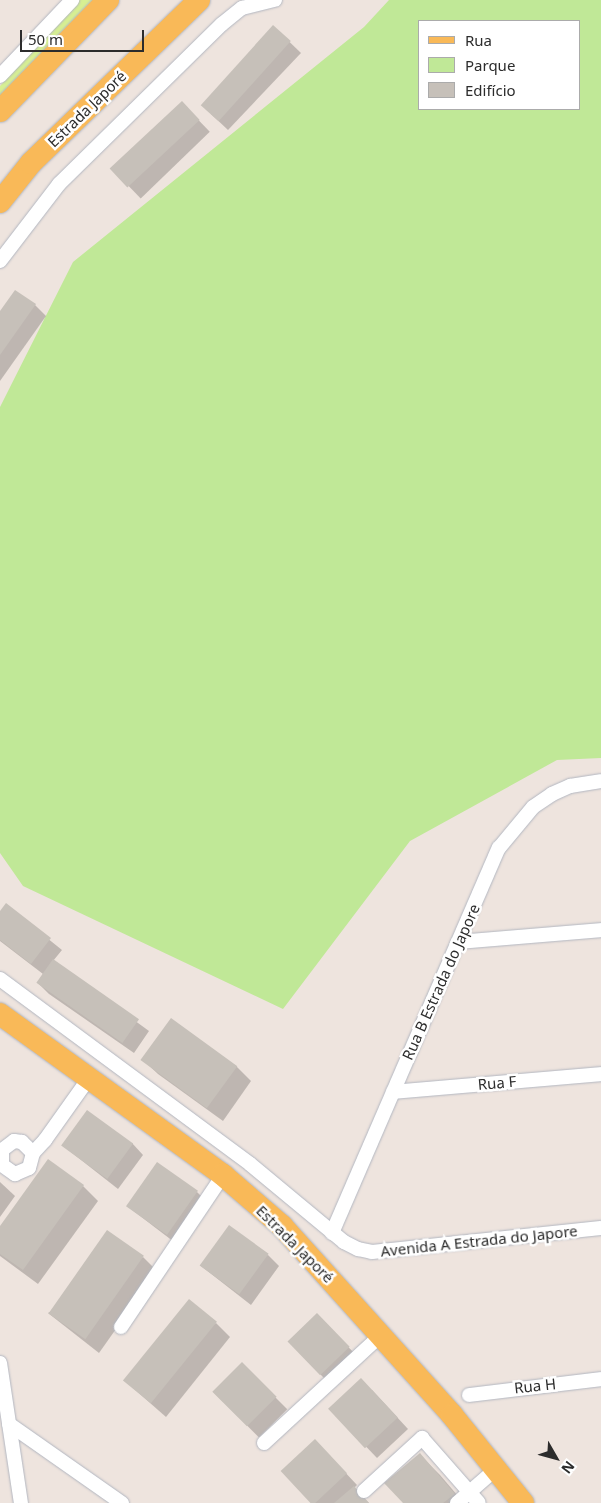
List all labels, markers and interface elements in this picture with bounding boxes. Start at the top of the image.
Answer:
scale bar [22,20,146,52]
legend [418,20,581,110]
text: 50 m [28,29,63,49]
text: Rua [465,30,492,50]
text: Parque [465,55,515,75]
street label: Estrada Japoré [44,67,130,151]
text: Edifício [465,80,516,100]
street label: Rua B Estrada do Japore [398,901,484,1063]
street label: Rua F [477,1072,517,1094]
street label: Estrada Japoré [253,1202,337,1286]
street label: Avenida A Estrada do Japore [380,1222,578,1260]
street label: Rua H [513,1375,557,1397]
north arrow [531,1433,581,1483]
text: N [557,1457,579,1478]

